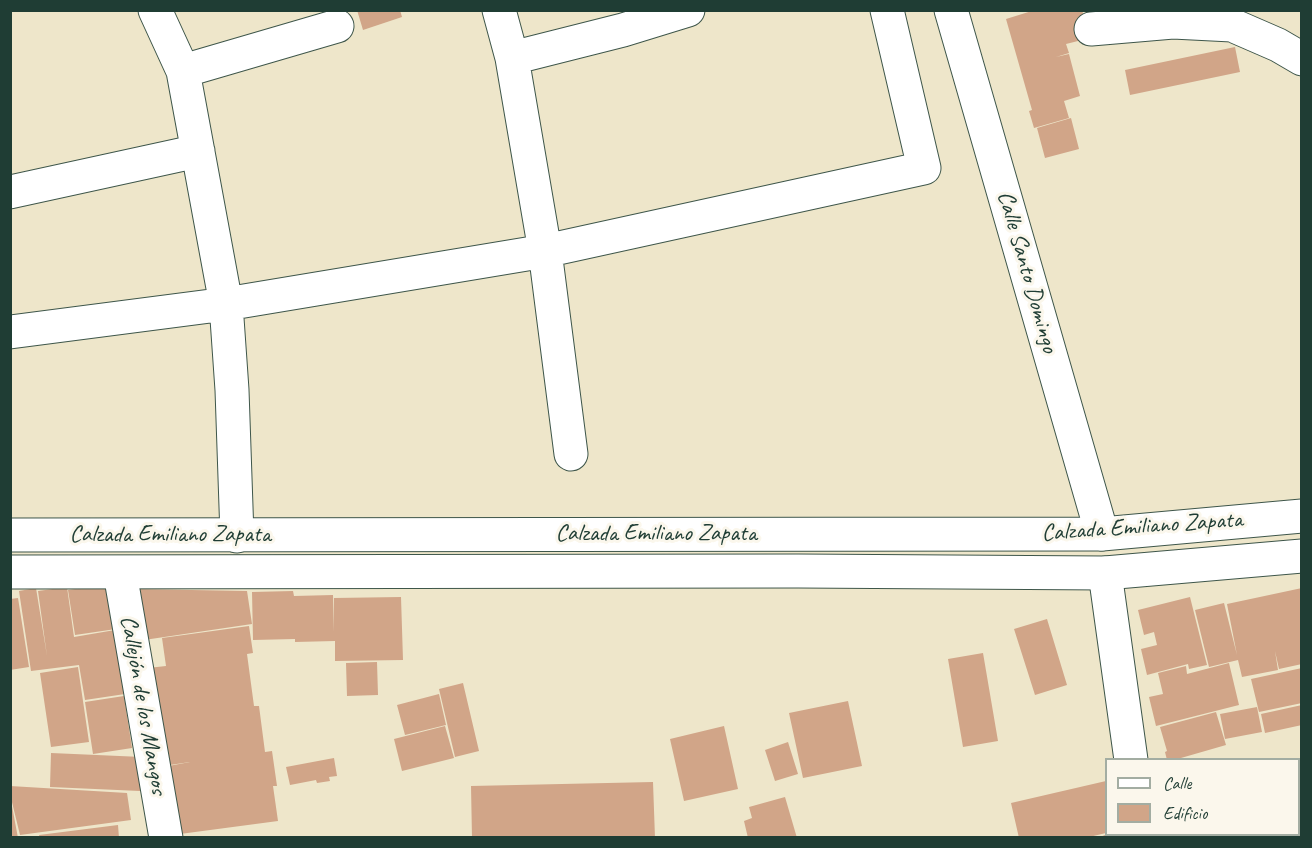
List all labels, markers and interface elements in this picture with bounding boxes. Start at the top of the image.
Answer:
street label: Calle Santo Domingo [990,188,1064,356]
street label: Calzada Emiliano Zapata [1041,506,1243,548]
street label: Calzada Emiliano Zapata [555,520,757,548]
street label: Calzada Emiliano Zapata [69,521,271,549]
street label: Callejón de los Mangos [113,613,173,797]
legend [1105,758,1300,836]
text: Calle [1163,772,1191,794]
text: Edificio [1163,802,1207,824]

